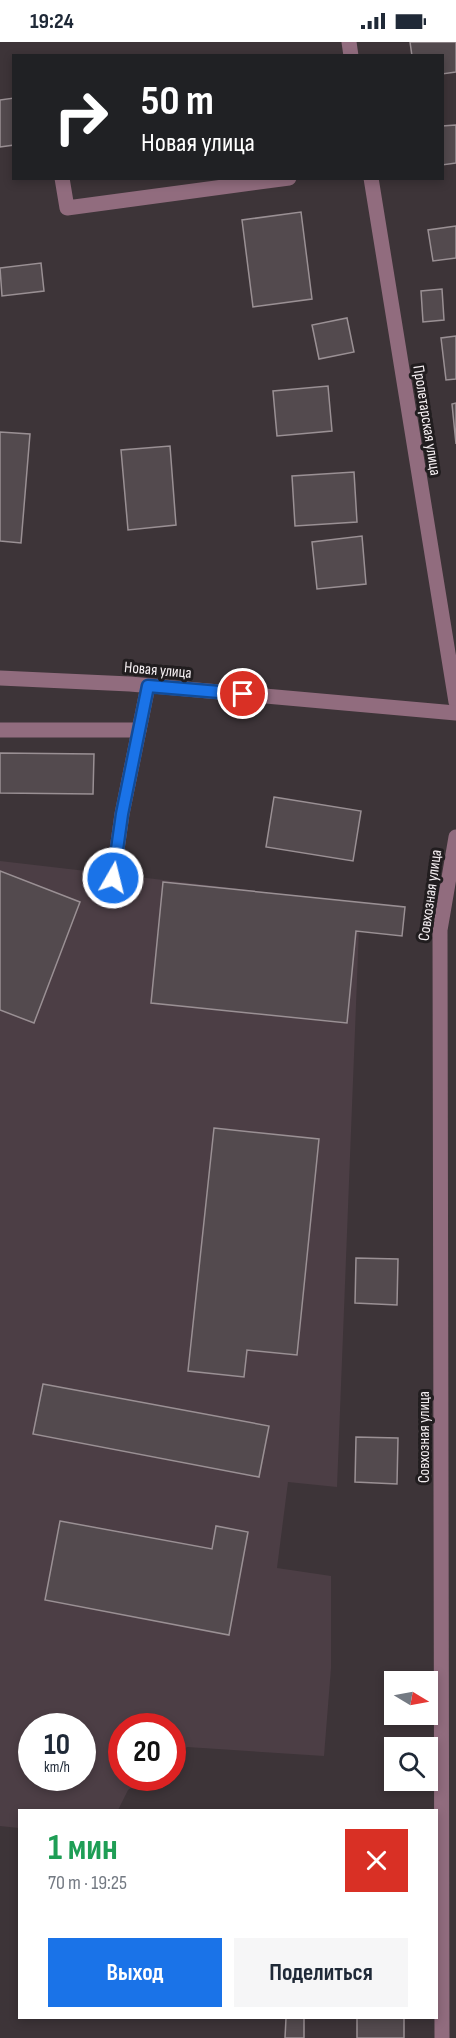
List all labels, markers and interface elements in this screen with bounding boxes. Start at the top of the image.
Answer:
text: 19:24 [30,8,74,35]
text: 50 m [141,76,214,127]
icon: right [42,78,120,156]
text: Новая улица [141,127,255,159]
street label: Пролетарская улица [408,364,445,477]
street label: Новая улица [123,658,192,683]
pin [217,668,268,719]
icon: arrive [226,677,259,710]
position arrow [81,846,145,910]
street label: Совхозная улица [415,848,446,942]
street label: Совхозная улица [415,1391,434,1483]
north arrow [384,1671,438,1725]
map controls [384,1671,438,1791]
speed limit sign: 20 [108,1713,186,1791]
text: 10 [44,1727,70,1763]
button: search [384,1737,438,1791]
text: km/h [44,1758,70,1777]
text: 1 мин [48,1827,118,1870]
button: close [345,1829,408,1892]
text: 70 m · 19:25 [48,1871,127,1895]
button: Выход [48,1938,222,2007]
button: Поделиться [234,1938,408,2007]

